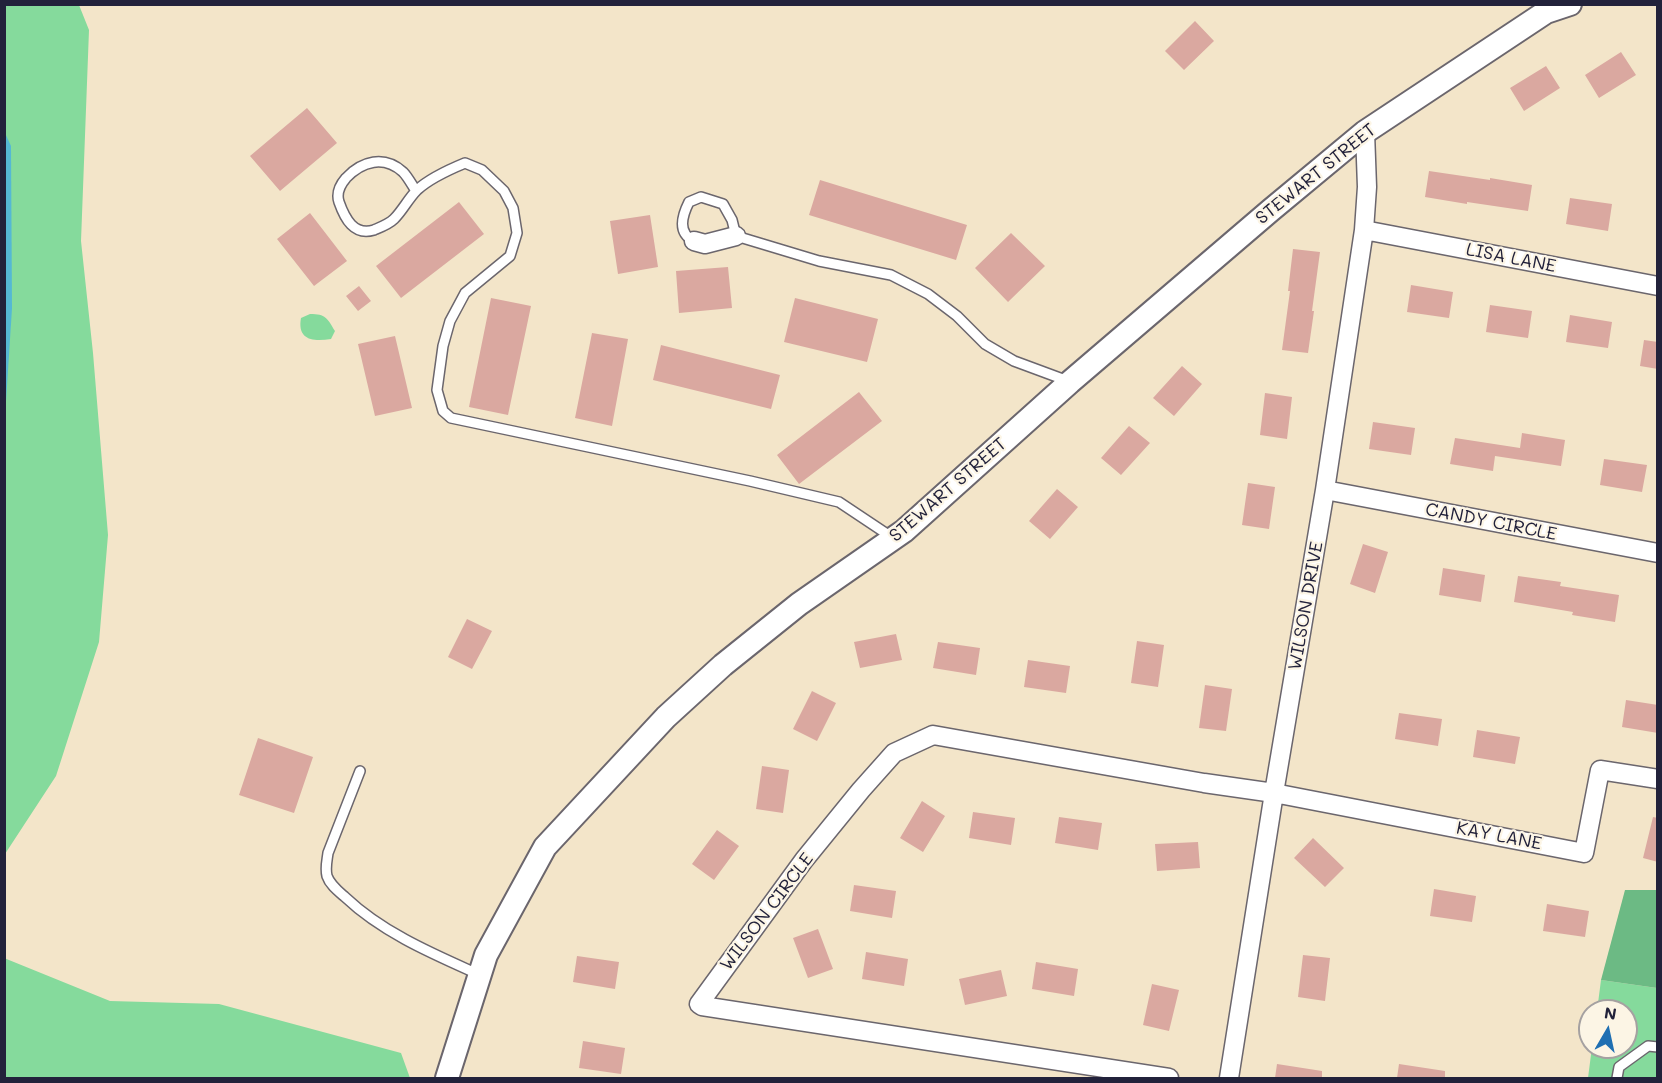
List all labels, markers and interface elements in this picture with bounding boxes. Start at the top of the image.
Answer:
street label: STEWART STREET [1252,119,1380,229]
street label: LISA LANE [1464,239,1558,277]
street label: STEWART STREET [885,433,1011,547]
street label: CANDY CIRCLE [1423,499,1559,545]
street label: WILSON DRIVE [1284,540,1328,672]
street label: KAY LANE [1455,817,1543,855]
street label: WILSON CIRCLE [716,849,818,975]
north arrow [1578,999,1638,1059]
text: N [1603,1001,1618,1024]

